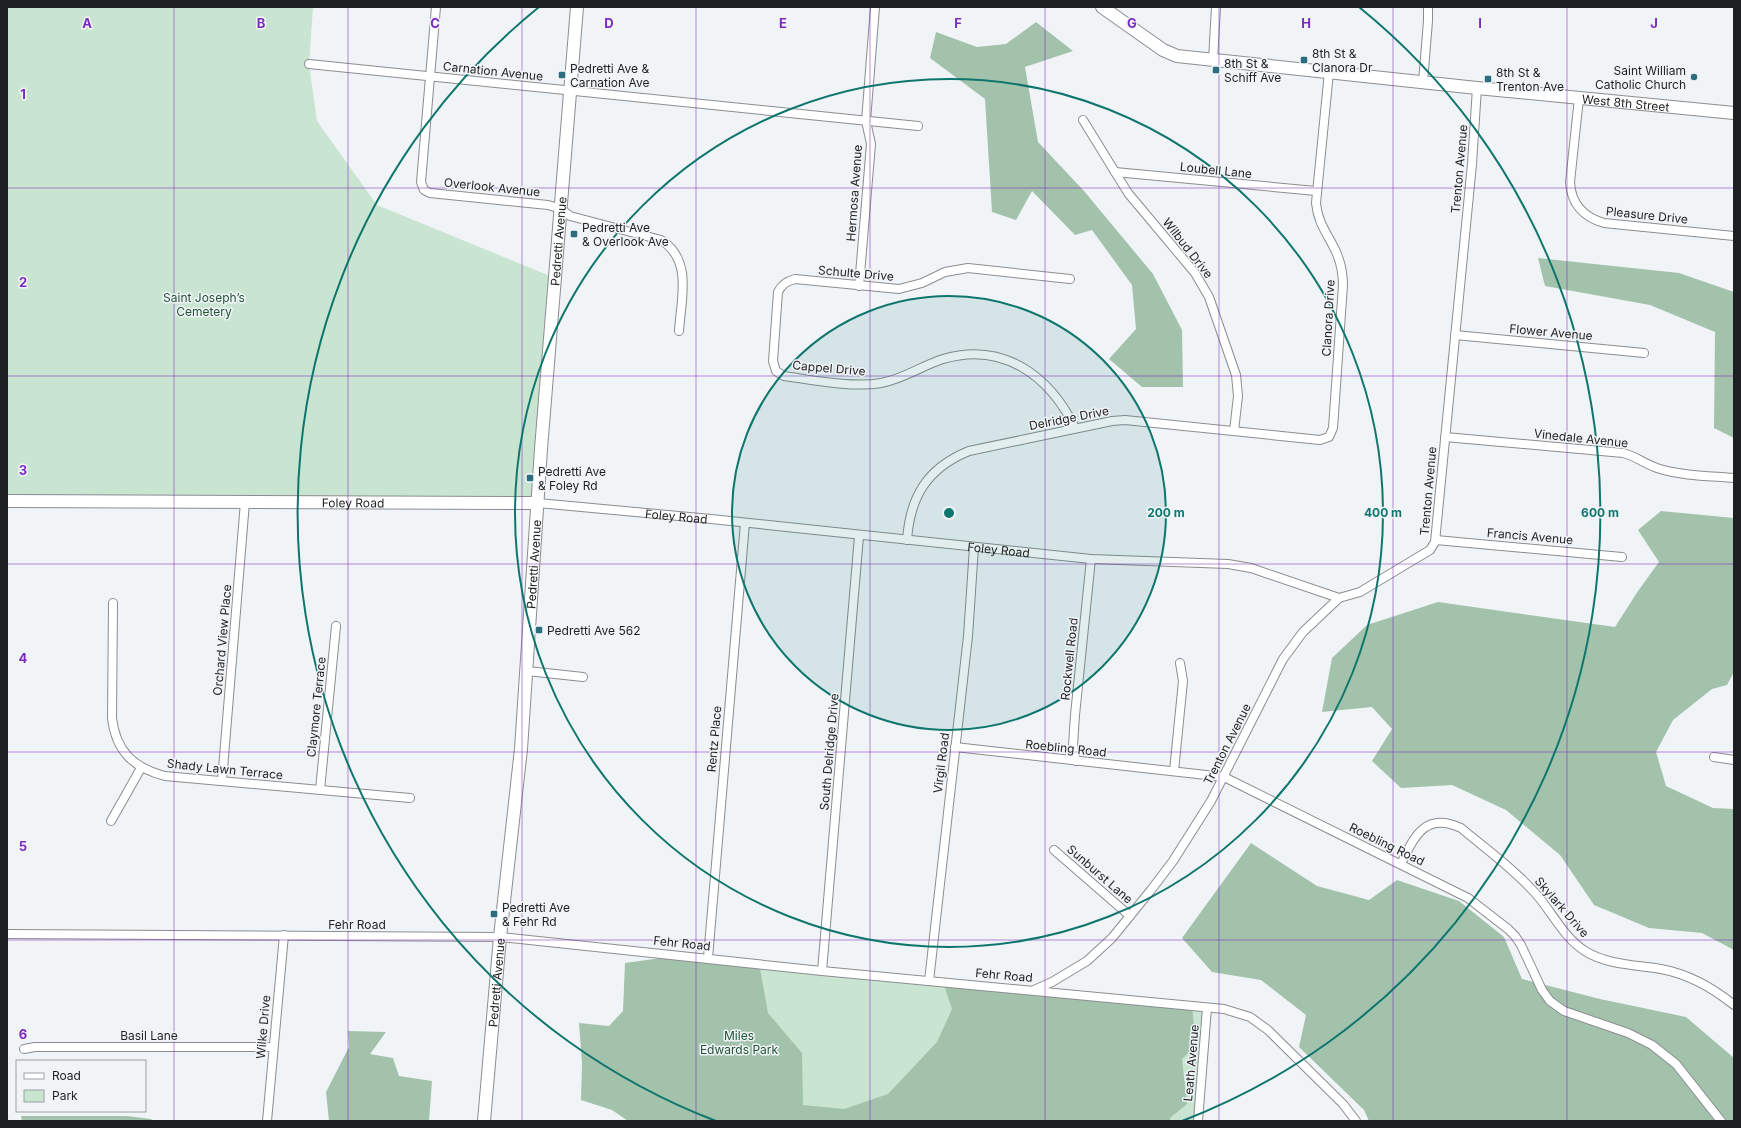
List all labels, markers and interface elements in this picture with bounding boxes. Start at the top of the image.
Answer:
text: A [82,15,92,31]
text: B [257,15,266,31]
text: C [430,15,440,31]
text: D [604,15,614,31]
text: E [779,15,787,31]
text: F [954,15,962,31]
text: G [1127,15,1137,31]
text: H [1301,15,1311,31]
text: I [1478,15,1482,31]
text: J [1650,15,1658,31]
place label: 8th St & Clanora Dr [1312,46,1373,75]
marker: 8th St & Clanora Dr [1299,55,1309,65]
place label: 8th St & Schiff Ave [1224,56,1281,85]
street label: Carnation Avenue [442,58,544,84]
place label: Pedretti Ave & Carnation Ave [570,61,650,90]
place label: Saint William Catholic Church [1595,63,1686,92]
marker: 8th St & Schiff Ave [1211,65,1221,75]
place label: 8th St & Trenton Ave [1496,65,1564,94]
marker: Pedretti Ave & Carnation Ave [557,70,567,80]
marker: Saint William Catholic Church [1689,72,1699,82]
marker: 8th St & Trenton Ave [1483,74,1493,84]
text: 1 [20,86,26,102]
street label: West 8th Street [1581,91,1670,114]
street label: Trenton Avenue [1448,124,1470,214]
street label: Hermosa Avenue [843,144,865,242]
street label: Loubell Lane [1179,159,1253,181]
street label: Overlook Avenue [443,174,541,200]
street label: Pedretti Avenue [547,196,569,286]
street label: Pleasure Drive [1605,203,1689,227]
street label: Wilbud Drive [1160,215,1216,281]
place label: Pedretti Ave & Overlook Ave [582,220,669,249]
marker: Pedretti Ave & Overlook Ave [569,229,579,239]
street label: Schulte Drive [818,262,894,284]
text: 2 [19,274,27,290]
street label: Clanora Drive [1318,279,1338,357]
park label: Saint Joseph’s Cemetery [163,290,245,319]
street label: Flower Avenue [1509,321,1593,343]
street label: Cappel Drive [792,357,866,379]
street label: Delridge Drive [1028,403,1110,433]
street label: Vinedale Avenue [1533,426,1629,450]
street label: Trenton Avenue [1417,446,1439,536]
text: 3 [19,462,27,478]
place label: Pedretti Ave & Foley Rd [538,464,606,493]
marker: Pedretti Ave & Foley Rd [525,473,535,483]
street label: Foley Road [322,495,384,510]
street label: Foley Road [645,505,708,526]
text: 200 m [1147,505,1185,520]
text: 400 m [1364,505,1402,520]
text: 600 m [1581,505,1619,520]
centre of rings [942,506,956,520]
street label: Pedretti Avenue [523,519,544,609]
street label: Francis Avenue [1486,525,1574,547]
street label: Foley Road [967,539,1031,560]
street label: Orchard View Place [210,584,234,696]
street label: Rockwell Road [1057,617,1081,701]
place label: Pedretti Ave 562 [547,623,641,638]
marker: Pedretti Ave 562 [534,625,544,635]
text: 4 [19,650,28,666]
street label: Claymore Terrace [303,656,329,758]
street label: South Delridge Drive [816,693,842,811]
street label: Trenton Avenue [1200,701,1254,787]
street label: Rentz Place [704,705,724,773]
street label: Virgil Road [930,732,952,794]
street label: Roebling Road [1025,736,1107,760]
street label: Shady Lawn Terrace [166,755,284,783]
street label: Roebling Road [1347,819,1427,869]
text: 5 [19,838,27,854]
street label: Sunburst Lane [1064,841,1136,907]
street label: Skylark Drive [1532,874,1592,940]
place label: Pedretti Ave & Fehr Rd [502,900,570,929]
marker: Pedretti Ave & Fehr Rd [489,909,499,919]
street label: Fehr Road [328,917,386,932]
street label: Fehr Road [653,933,711,953]
street label: Pedretti Avenue [485,937,507,1028]
street label: Fehr Road [975,965,1033,985]
street label: Wilke Drive [253,994,273,1060]
street label: Leath Avenue [1180,1024,1202,1102]
text: 6 [19,1026,27,1042]
street label: Basil Lane [120,1028,178,1043]
park label: Miles Edwards Park [700,1028,779,1057]
legend [16,1060,146,1112]
text: Road [52,1068,81,1083]
text: Park [52,1088,78,1103]

